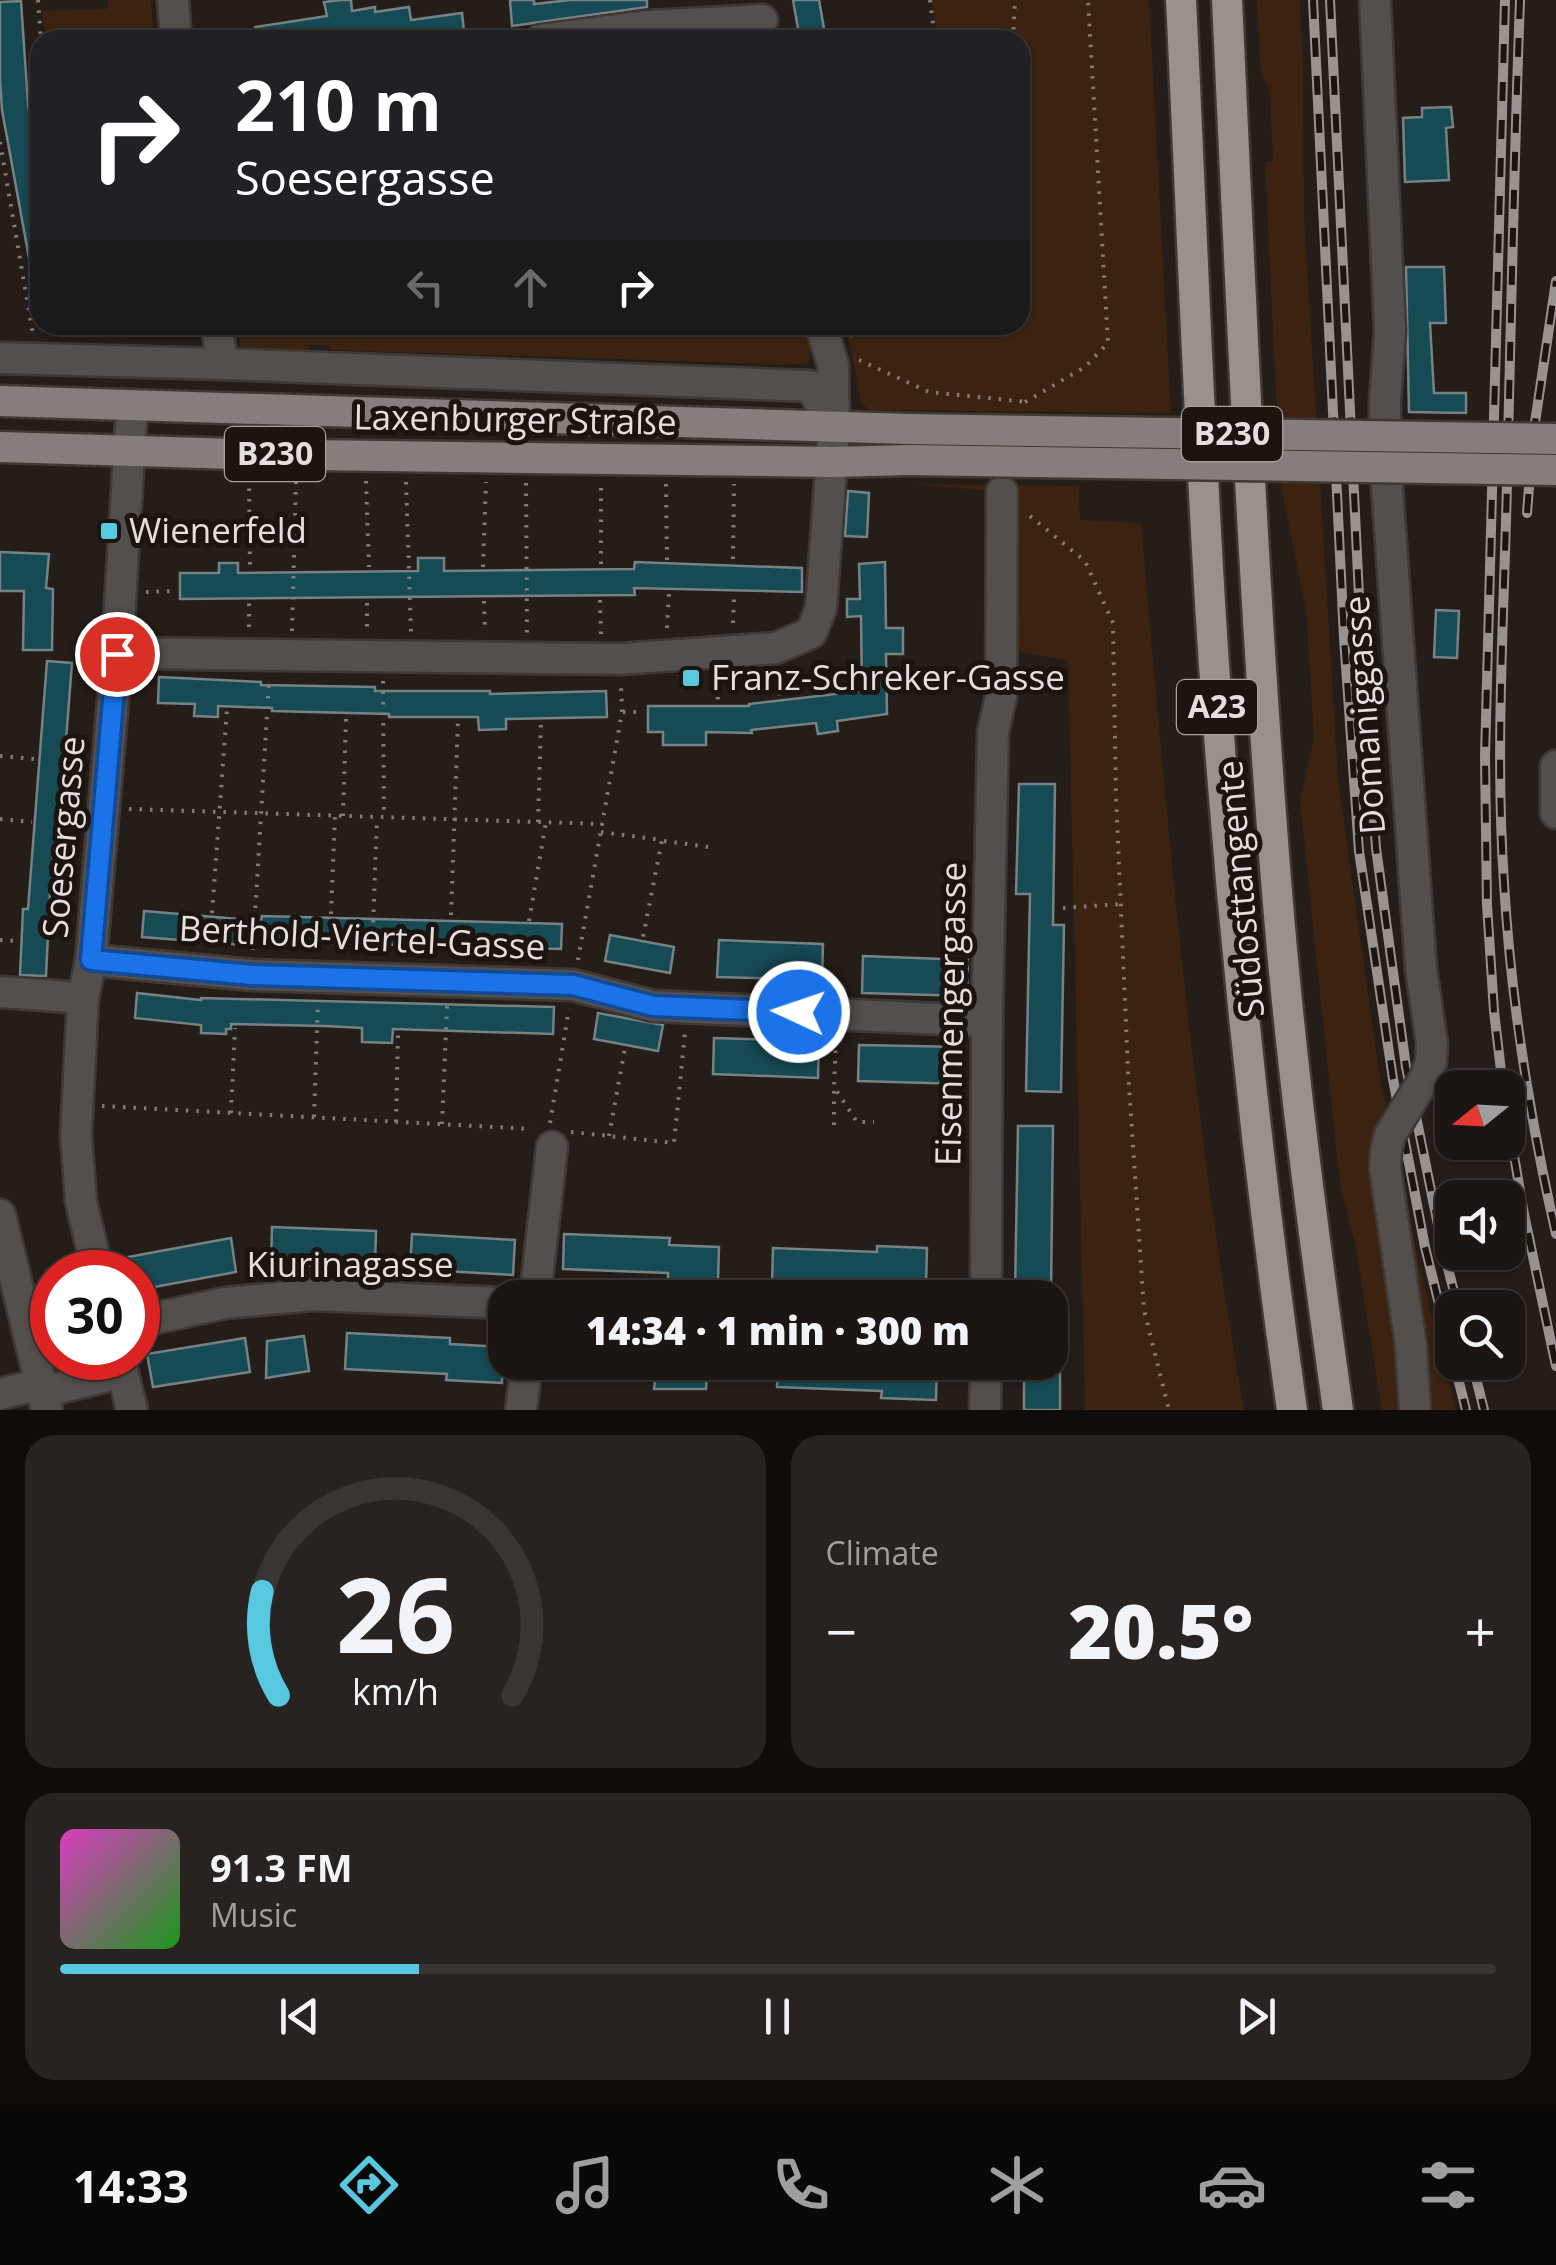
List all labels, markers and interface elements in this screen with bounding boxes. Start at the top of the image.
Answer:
text: 210 m [235,56,442,152]
icon: right [70,70,200,200]
text: Soesergasse [235,147,495,208]
icon: left [398,260,453,315]
icon: ahead [503,260,558,315]
icon: right [608,260,663,315]
street label: Laxenburger Straße [353,392,677,445]
road number: B230 [1182,407,1282,461]
road number: B230 [225,427,325,481]
place label: Wienerfeld [129,506,307,553]
marker: Wienerfeld [98,520,120,542]
street label: Domaniggasse [1332,594,1395,836]
pin [75,612,160,697]
icon: arrive [90,627,145,682]
place label: Franz-Schreker-Gasse [711,653,1065,700]
marker: Franz-Schreker-Gasse [680,667,702,689]
road number: A23 [1177,680,1257,734]
street label: Soesergasse [30,734,95,940]
street label: Südosttangente [1205,759,1274,1020]
street label: Eisenmengergasse [923,862,976,1166]
street label: Berthold-Viertel-Gasse [178,903,546,970]
position arrow [747,960,851,1064]
north arrow [1435,1070,1525,1160]
map controls [1435,1070,1525,1380]
button: sound [1435,1180,1525,1270]
street label: Kiurinagasse [246,1240,454,1287]
speed limit sign: 30 [30,1250,160,1380]
button: search [1435,1290,1525,1380]
text: 14:34 · 1 min · 300 m [586,1304,970,1356]
text: Climate [826,1531,939,1574]
text: 26 [336,1542,455,1683]
text: 20.5° [1068,1579,1253,1681]
text: − [826,1593,857,1668]
text: + [1465,1593,1496,1668]
text: km/h [352,1667,439,1715]
text: 91.3 FM [210,1841,353,1893]
text: Music [210,1893,297,1936]
icon: previous [272,1989,327,2044]
icon: pause [750,1989,805,2044]
icon: next [1229,1989,1284,2044]
icon: directions [334,2150,404,2220]
icon: music [550,2150,620,2220]
icon: phone [766,2150,836,2220]
icon: climate [982,2150,1052,2220]
icon: car [1197,2150,1267,2220]
icon: filters [1413,2150,1483,2220]
text: 14:33 [73,2155,189,2216]

